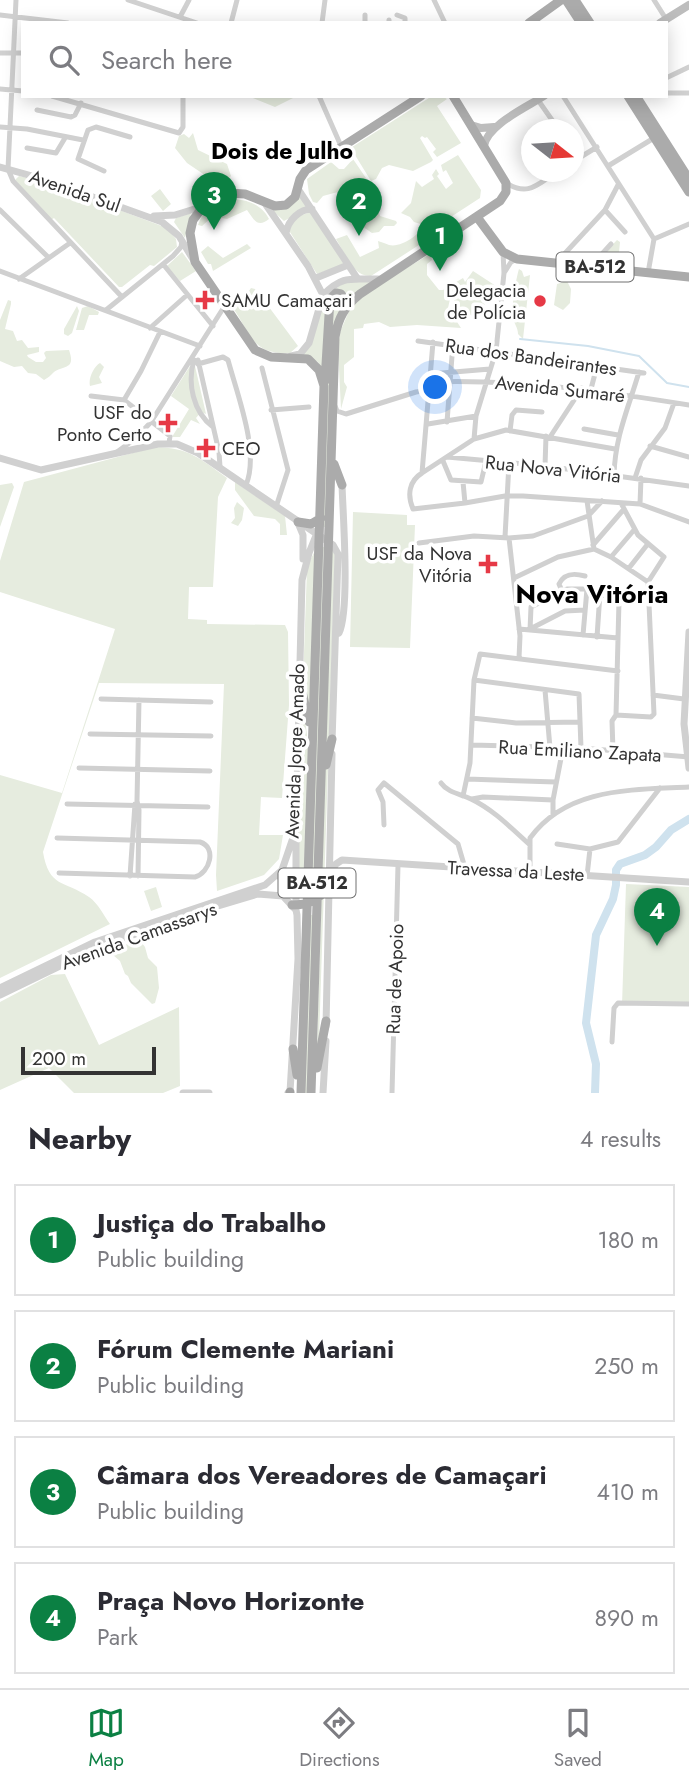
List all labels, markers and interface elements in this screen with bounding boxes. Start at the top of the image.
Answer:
search box [21,21,668,98]
icon: search [45,41,83,79]
text: Search here [101,41,233,79]
north arrow [521,119,584,182]
district label: Dois de Julho [211,134,353,168]
street label: Avenida Sul [26,163,124,219]
pin: 3 [191,172,237,230]
pin: 2 [336,178,382,236]
pin: 1 [417,213,463,271]
road number: BA-512 [556,253,634,282]
place label: Delegacia de Polícia [446,277,526,326]
place label: SAMU Camaçari [221,287,353,314]
marker: SAMU Camaçari [195,290,215,310]
marker: Delegacia de Polícia [532,293,548,309]
street label: Rua dos Bandeirantes [444,332,619,382]
street label: Avenida Sumaré [494,369,626,409]
your location [418,370,452,404]
place label: USF do Ponto Certo [57,399,152,448]
marker: USF do Ponto Certo [158,413,178,433]
place label: CEO [222,435,260,462]
marker: CEO [196,438,216,458]
street label: Rua Nova Vitória [484,448,622,490]
place label: USF da Nova Vitória [367,540,472,589]
marker: USF da Nova Vitória [478,554,498,574]
district label: Nova Vitória [516,575,668,613]
street label: Avenida Jorge Amado [278,663,312,839]
street label: Rua Emiliano Zapata [498,733,662,769]
street label: Travessa da Leste [447,854,585,888]
road number: BA-512 [278,868,356,898]
pin: 4 [634,888,680,946]
street label: Avenida Camassarys [57,895,221,977]
street label: Rua de Apoio [380,923,410,1035]
scale bar [21,1044,156,1076]
text: 200 m [32,1045,86,1072]
text: Nearby [28,1117,131,1160]
text: 4 results [580,1122,661,1156]
text: Justiça do Trabalho [97,1204,326,1242]
text: 1 [47,1223,59,1257]
text: 180 m [597,1223,659,1257]
text: Public building [97,1242,244,1276]
text: Fórum Clemente Mariani [97,1330,394,1368]
text: 2 [45,1349,61,1383]
text: 250 m [594,1349,659,1383]
text: Public building [97,1368,244,1402]
text: Câmara dos Vereadores de Camaçari [97,1456,547,1494]
text: 3 [46,1475,60,1509]
text: 410 m [597,1475,659,1509]
text: Public building [97,1494,244,1528]
text: Praça Novo Horizonte [97,1582,364,1620]
text: 4 [45,1601,61,1635]
text: 890 m [595,1601,659,1635]
text: Park [97,1620,138,1654]
tab: Map [87,1704,125,1773]
tab: Directions [299,1704,380,1773]
tab: Saved [554,1704,602,1773]

